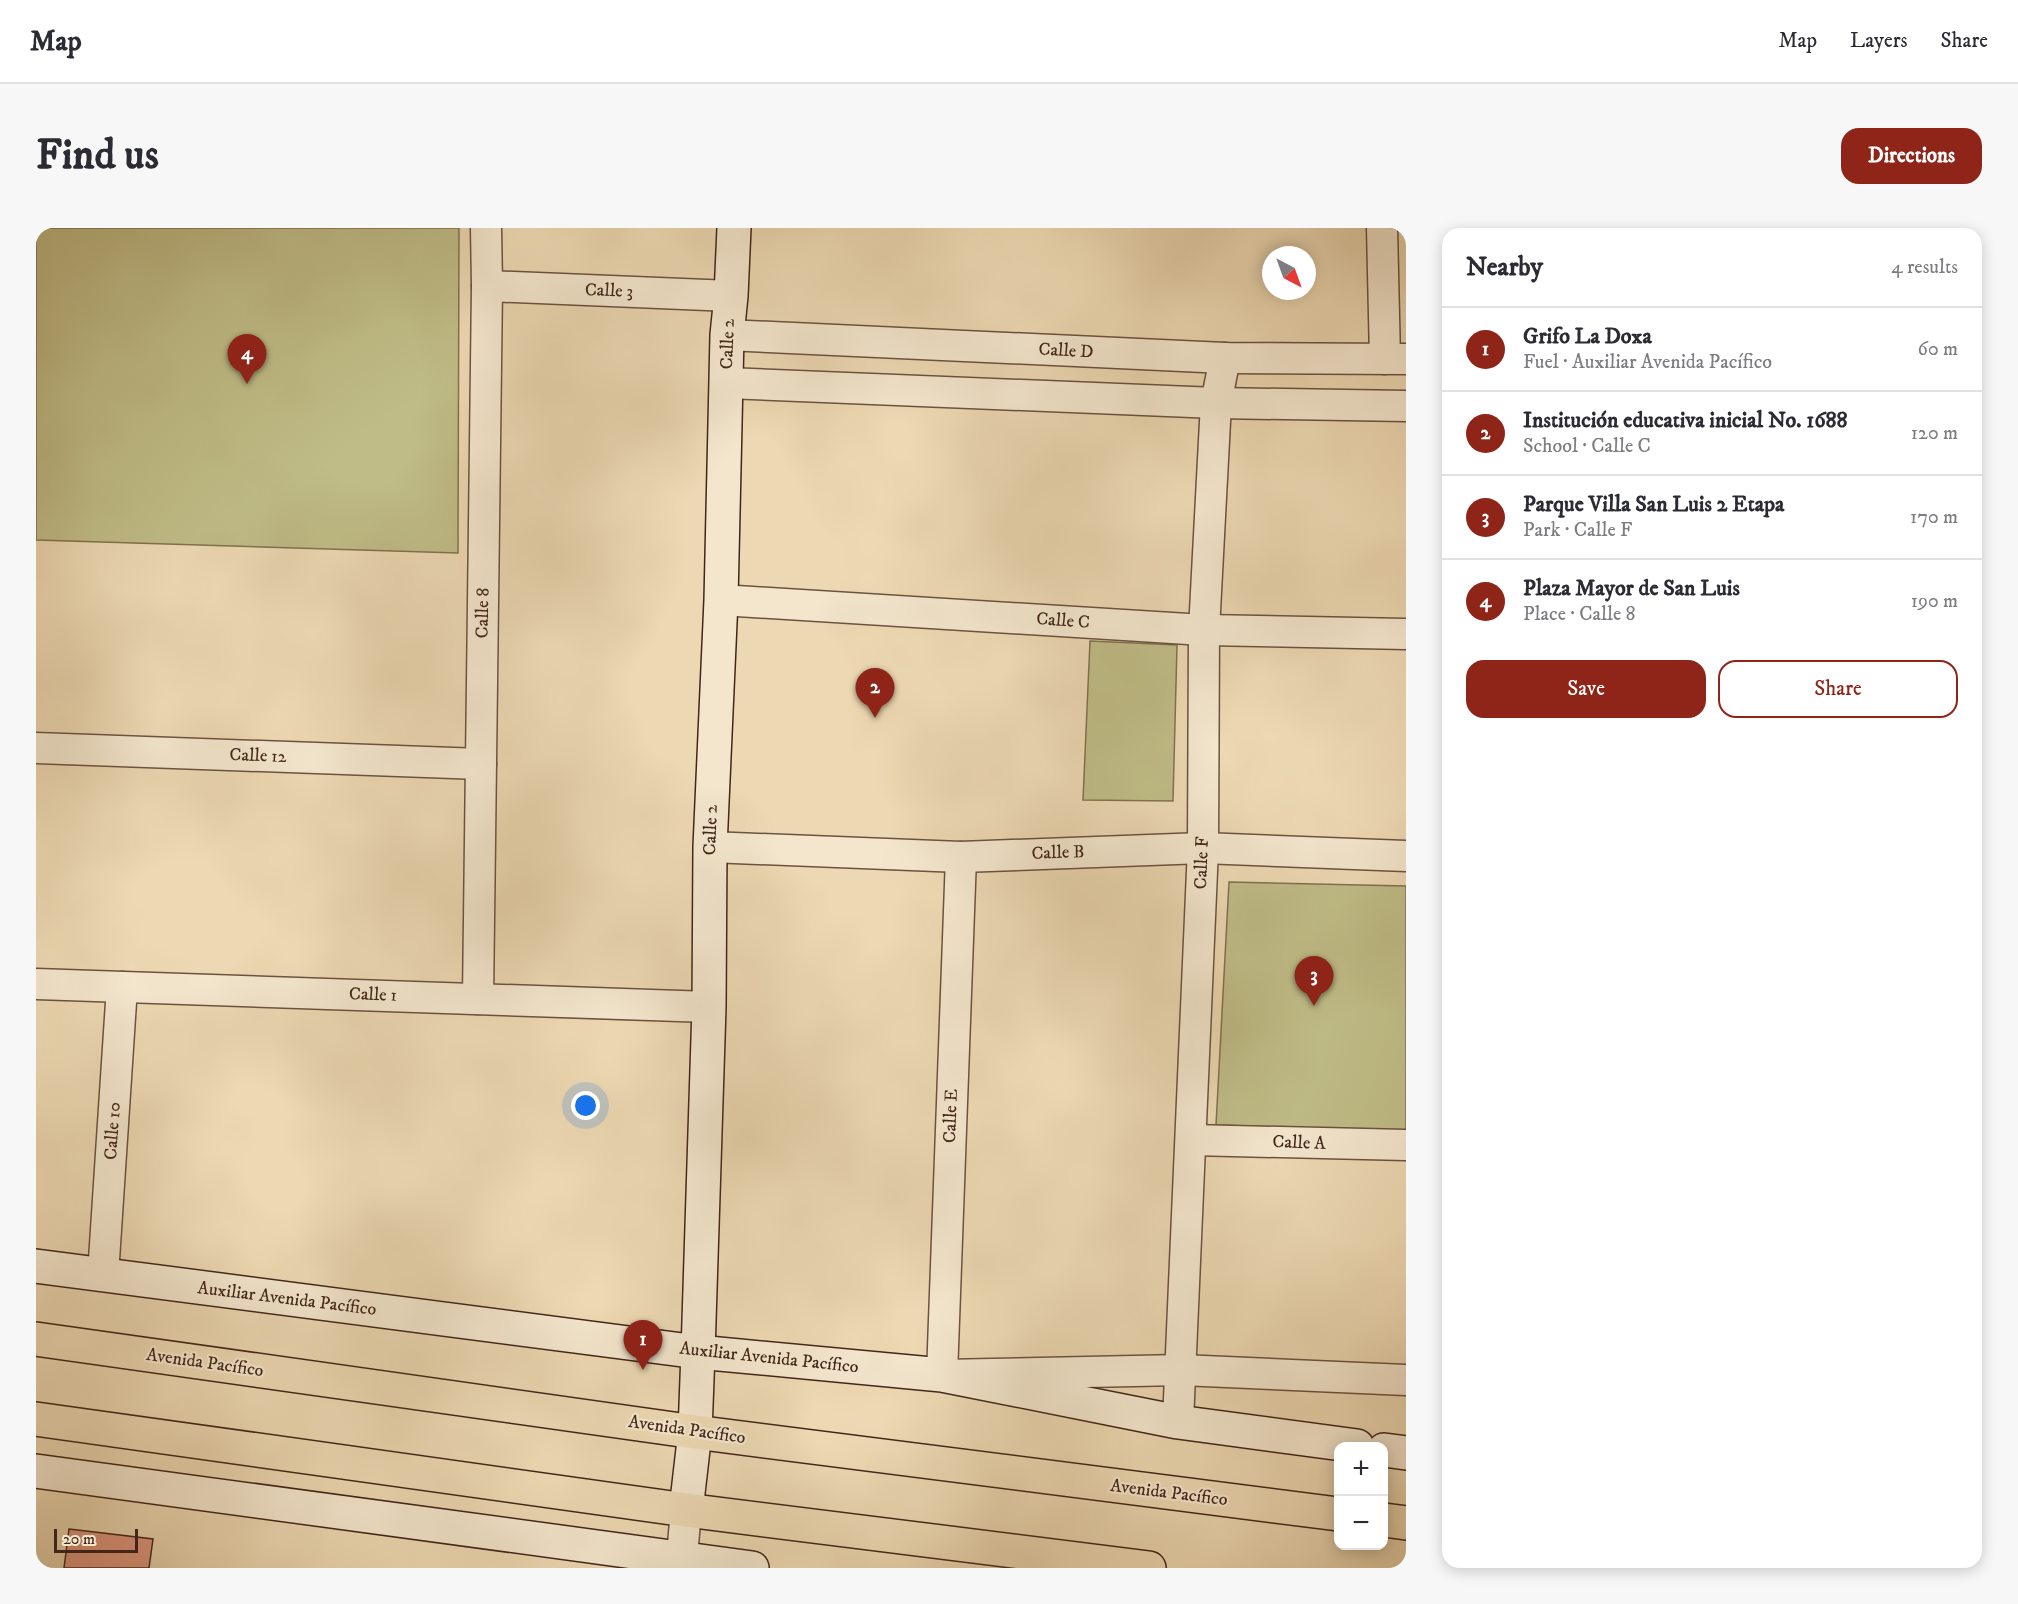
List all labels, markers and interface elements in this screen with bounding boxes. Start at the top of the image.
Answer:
text: Map [30,24,82,59]
text: Map [1778,28,1817,54]
text: Layers [1850,28,1908,54]
text: Share [1941,28,1988,54]
button: Directions [1841,128,1982,184]
text: Find us [36,130,159,182]
north arrow [1262,246,1316,300]
text: Nearby [1466,251,1543,284]
text: 4 results [1891,255,1958,280]
street label: Calle 3 [584,279,634,303]
street label: Calle 2 [716,318,740,370]
text: Grifo La Doxa [1523,323,1652,350]
pin: 4 [228,334,266,384]
text: 1 [1482,337,1489,362]
text: 60 m [1918,337,1958,362]
street label: Calle D [1038,339,1094,363]
text: Fuel · Auxiliar Avenida Pacífico [1523,350,1772,375]
text: Institución educativa inicial No. 1688 [1523,407,1848,434]
text: 2 [1481,421,1490,446]
text: 120 m [1911,421,1958,446]
text: School · Calle C [1523,434,1651,459]
text: Parque Villa San Luis 2 Etapa [1523,491,1784,518]
text: 3 [1482,505,1489,530]
text: 170 m [1910,505,1958,530]
text: Park · Calle F [1523,518,1632,543]
text: Plaza Mayor de San Luis [1523,575,1740,602]
street label: Calle 8 [472,587,494,639]
text: 4 [1480,589,1491,614]
text: 190 m [1911,589,1958,614]
text: Place · Calle 8 [1523,602,1636,627]
street label: Calle C [1035,608,1091,634]
button: Save [1466,660,1706,718]
button: Share [1718,660,1958,718]
pin: 2 [856,668,894,718]
street label: Calle 12 [229,744,287,768]
street label: Calle 2 [699,804,723,856]
street label: Calle F [1190,836,1214,890]
street label: Calle B [1031,841,1085,865]
pin: 3 [1294,956,1334,1006]
street label: Calle 1 [348,983,398,1007]
street label: Calle E [939,1088,963,1144]
your location [571,1091,600,1120]
street label: Calle 10 [100,1101,126,1161]
street label: Calle A [1272,1131,1326,1155]
street label: Auxiliar Avenida Pacífico [196,1277,378,1321]
pin: 1 [624,1320,662,1370]
street label: Auxiliar Avenida Pacífico [678,1338,860,1378]
street label: Avenida Pacífico [145,1344,265,1382]
street label: Avenida Pacífico [627,1411,747,1449]
map controls [1334,1442,1388,1550]
button: + [1334,1442,1388,1496]
street label: Avenida Pacífico [1109,1475,1229,1511]
button: − [1334,1496,1388,1550]
scale bar [54,1526,138,1554]
text: 20 m [63,1529,95,1549]

